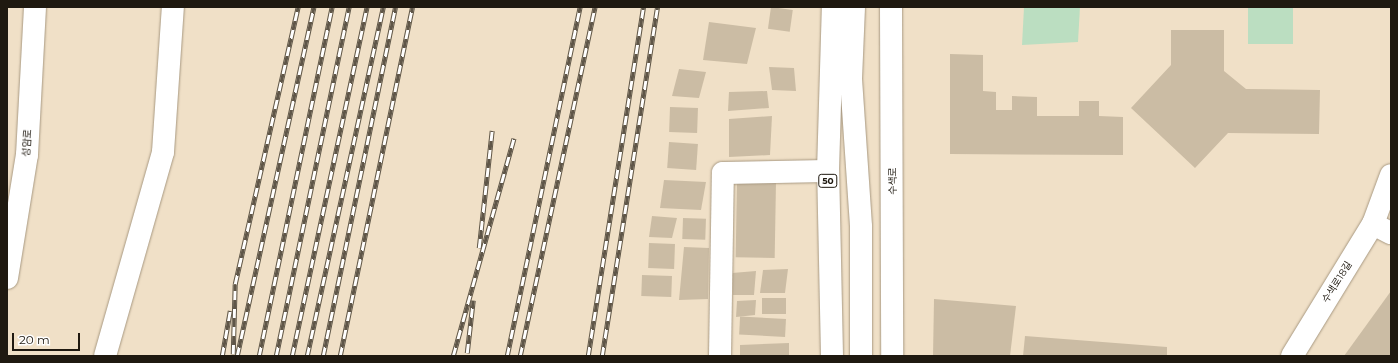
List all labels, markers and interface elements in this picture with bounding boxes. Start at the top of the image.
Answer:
street label: 성암로 [20,129,34,157]
street label: 수색로 [887,167,899,195]
road number: 50 [818,174,838,188]
street label: 수색로18길 [1320,259,1354,305]
scale bar [14,325,82,351]
text: 20 m [19,332,50,347]

